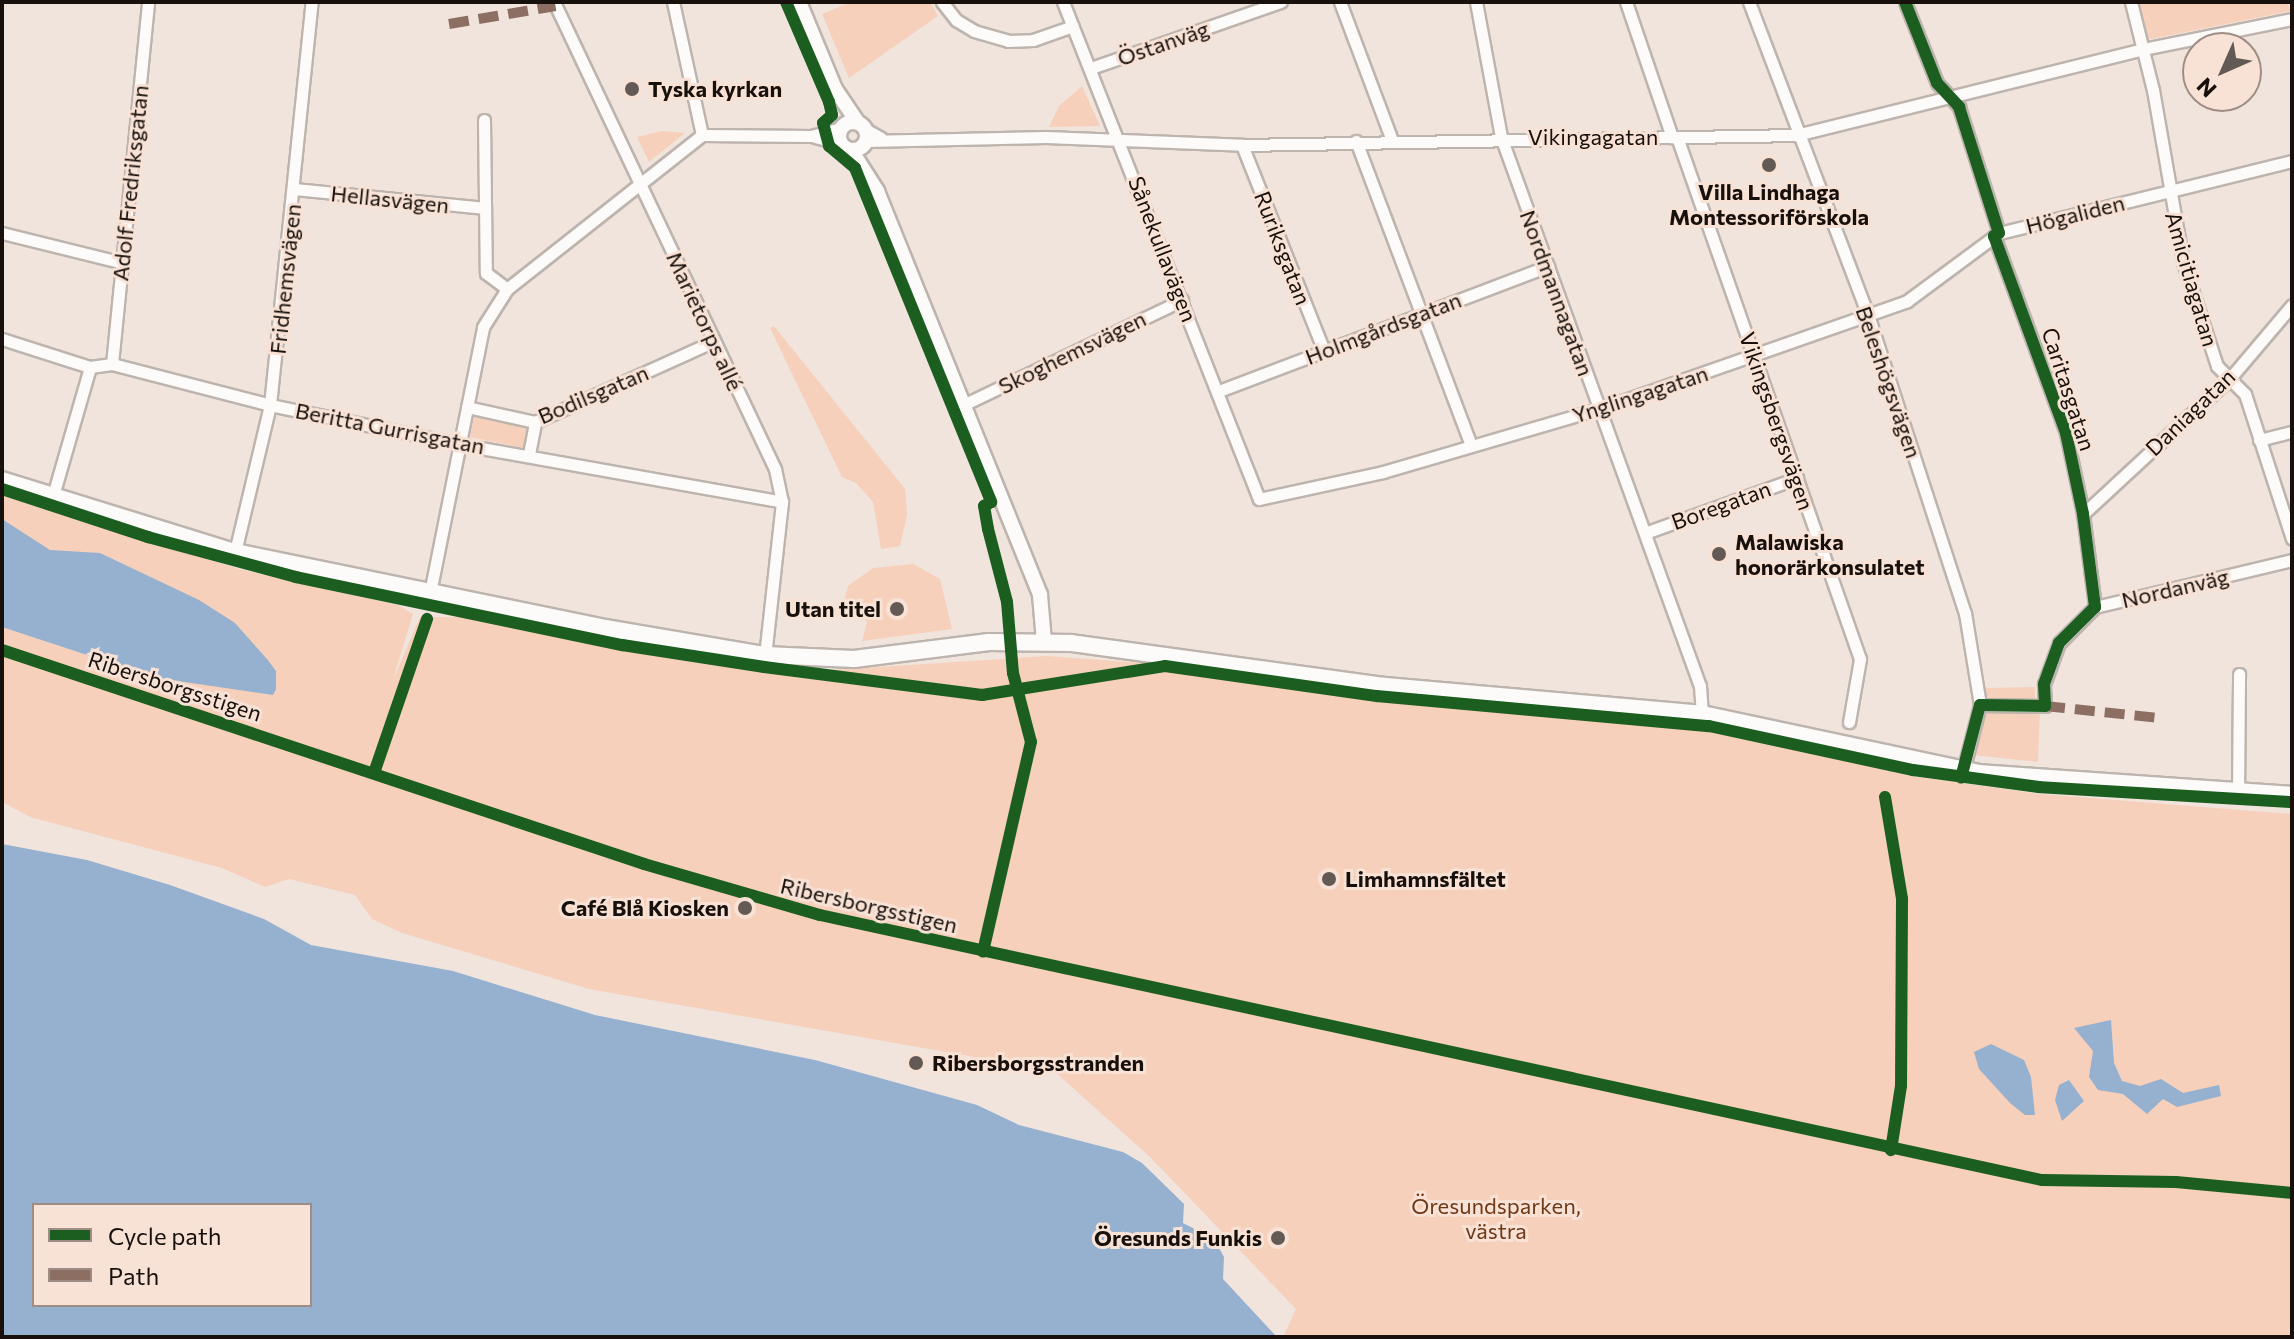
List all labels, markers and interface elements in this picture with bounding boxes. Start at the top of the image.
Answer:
street label: Östanväg [1114,15,1212,71]
north arrow [2182,32,2262,112]
text: N [2191,73,2221,103]
place label: Tyska kyrkan [648,76,782,102]
marker: Tyska kyrkan [623,80,641,98]
street label: Adolf Fredriksgatan [107,84,153,282]
street label: Vikingagatan [1528,124,1658,150]
marker: Villa Lindhaga Montessoriförskola [1760,156,1778,174]
street label: Sånekullavägen [1123,173,1203,325]
place label: Villa Lindhaga Montessoriförskola [1669,178,1869,230]
street label: Hellasvägen [329,180,451,218]
street label: Ruriksgatan [1249,187,1317,309]
street label: Högaliden [2023,189,2127,239]
street label: Fridhemsvägen [264,203,306,355]
street label: Nordmannagatan [1515,206,1599,380]
street label: Amicitiagatan [2160,208,2224,350]
street label: Marietorps allé [661,247,749,395]
street label: Holmgårdsgatan [1301,286,1465,370]
street label: Beleshögsvägen [1851,303,1927,461]
street label: Skoghemsvägen [994,305,1150,399]
street label: Caritasgatan [2037,324,2101,454]
street label: Vikingsbergsvägen [1734,329,1820,513]
street label: Bodilsgatan [534,359,652,429]
street label: Ynglingagatan [1569,360,1711,428]
street label: Daniagatan [2140,363,2240,461]
street label: Beritta Gurrisgatan [293,397,487,459]
street label: Boregatan [1668,475,1774,535]
place label: Malawiska honorärkonsulatet [1735,528,1924,580]
marker: Malawiska honorärkonsulatet [1710,545,1728,563]
street label: Nordanväg [2119,563,2231,613]
place label: Utan titel [785,596,881,622]
marker: Utan titel [888,600,906,618]
street label: Ribersborgsstigen [85,646,265,726]
place label: Limhamnsfältet [1345,866,1506,892]
marker: Limhamnsfältet [1320,870,1338,888]
street label: Ribersborgsstigen [778,872,960,938]
place label: Café Blå Kiosken [561,895,729,921]
marker: Café Blå Kiosken [736,899,754,917]
place label: Ribersborgsstranden [932,1050,1144,1076]
marker: Ribersborgsstranden [907,1054,925,1072]
park label: Öresundsparken, västra [1411,1192,1581,1244]
legend [32,1203,312,1307]
text: Cycle path [108,1221,222,1250]
place label: Öresunds Funkis [1094,1225,1262,1251]
marker: Öresunds Funkis [1269,1229,1287,1247]
text: Path [108,1261,159,1290]

